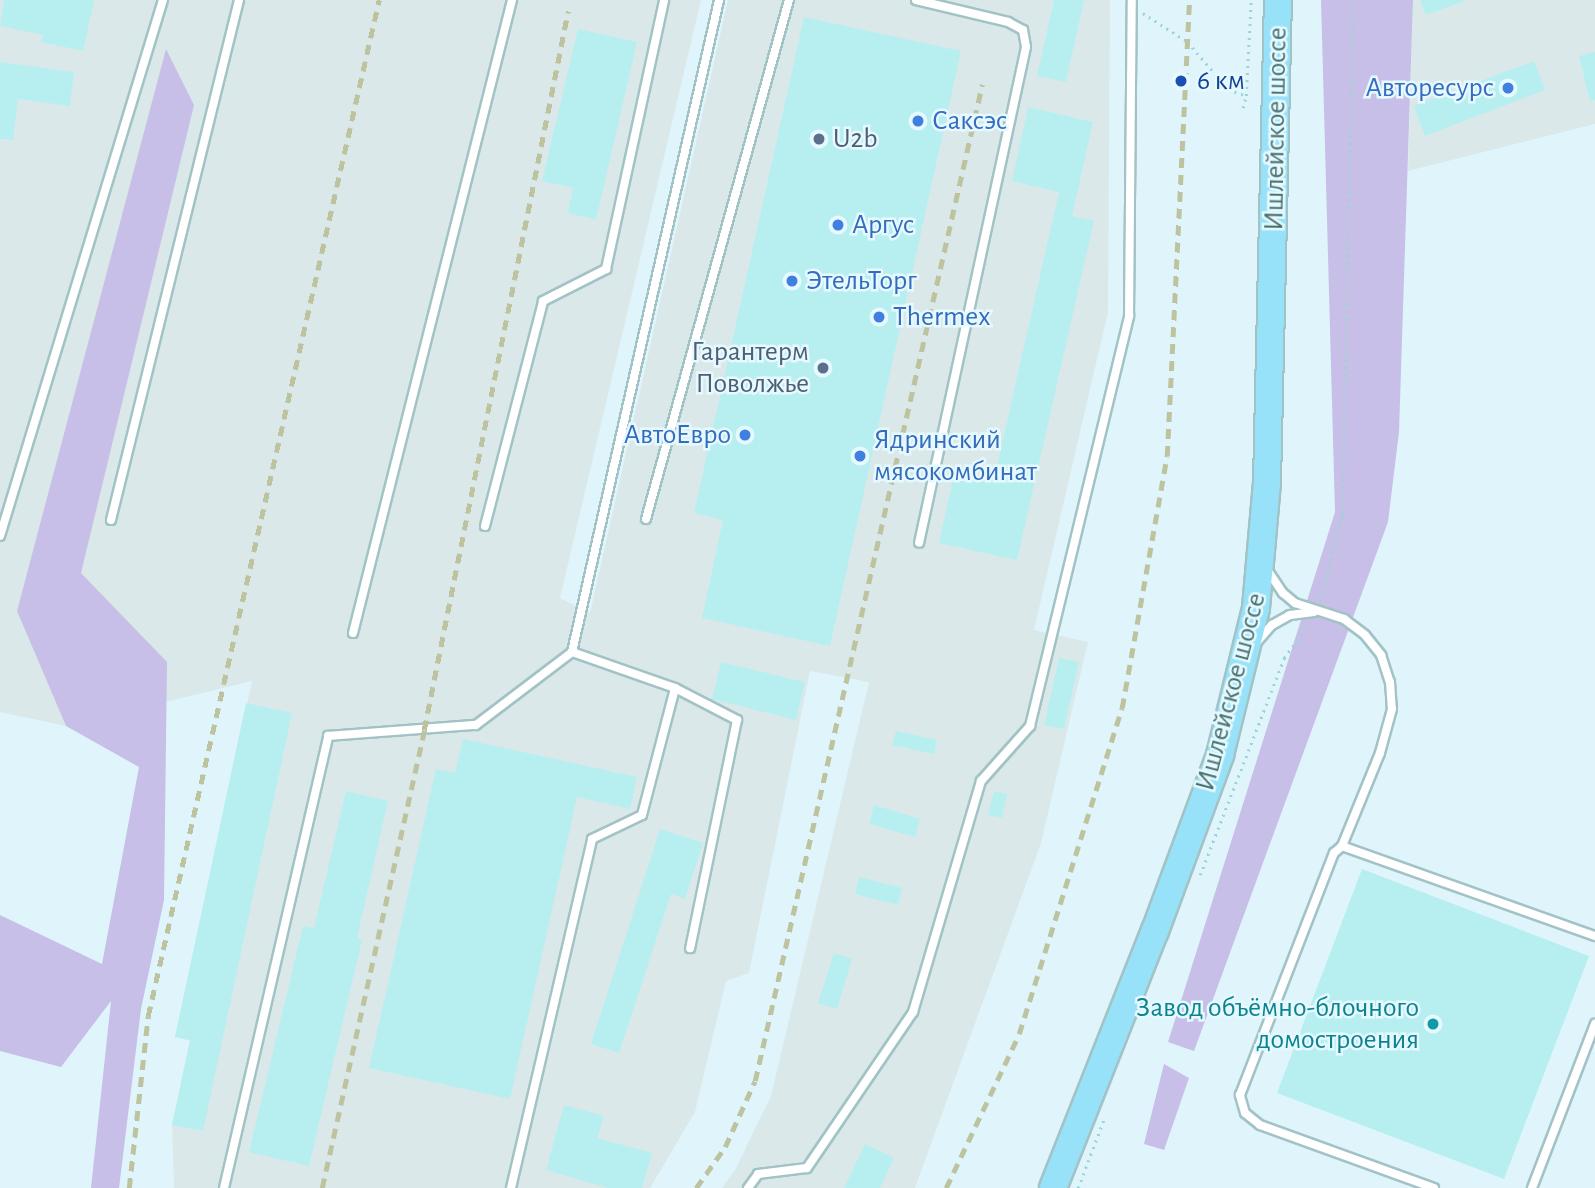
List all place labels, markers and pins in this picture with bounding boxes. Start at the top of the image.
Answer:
place label: 6 км [1197,64,1245,98]
marker: 6 км [1171,71,1191,91]
place label: Авторесурс [1366,71,1494,105]
marker: Авторесурс [1500,80,1516,96]
place label: Саксэс [932,104,1007,138]
marker: Саксэс [910,113,926,129]
place label: U2b [833,122,878,156]
marker: U2b [811,131,827,147]
place label: Аргус [852,208,914,242]
marker: Аргус [830,217,846,233]
place label: ЭтельТорг [806,264,917,298]
marker: ЭтельТорг [784,273,800,289]
place label: Thermex [893,300,990,334]
marker: Thermex [871,309,887,325]
place label: Гарантерм Поволжье [691,335,809,401]
marker: Гарантерм Поволжье [815,360,831,376]
place label: АвтоЕвро [624,418,731,452]
place label: Ядринский мясокомбинат [874,423,1037,489]
marker: АвтоЕвро [737,427,753,443]
marker: Ядринский мясокомбинат [852,448,868,464]
place label: Завод объёмно-блочного домостроения [1136,991,1419,1057]
marker: Завод объёмно-блочного домостроения [1425,1016,1441,1032]

